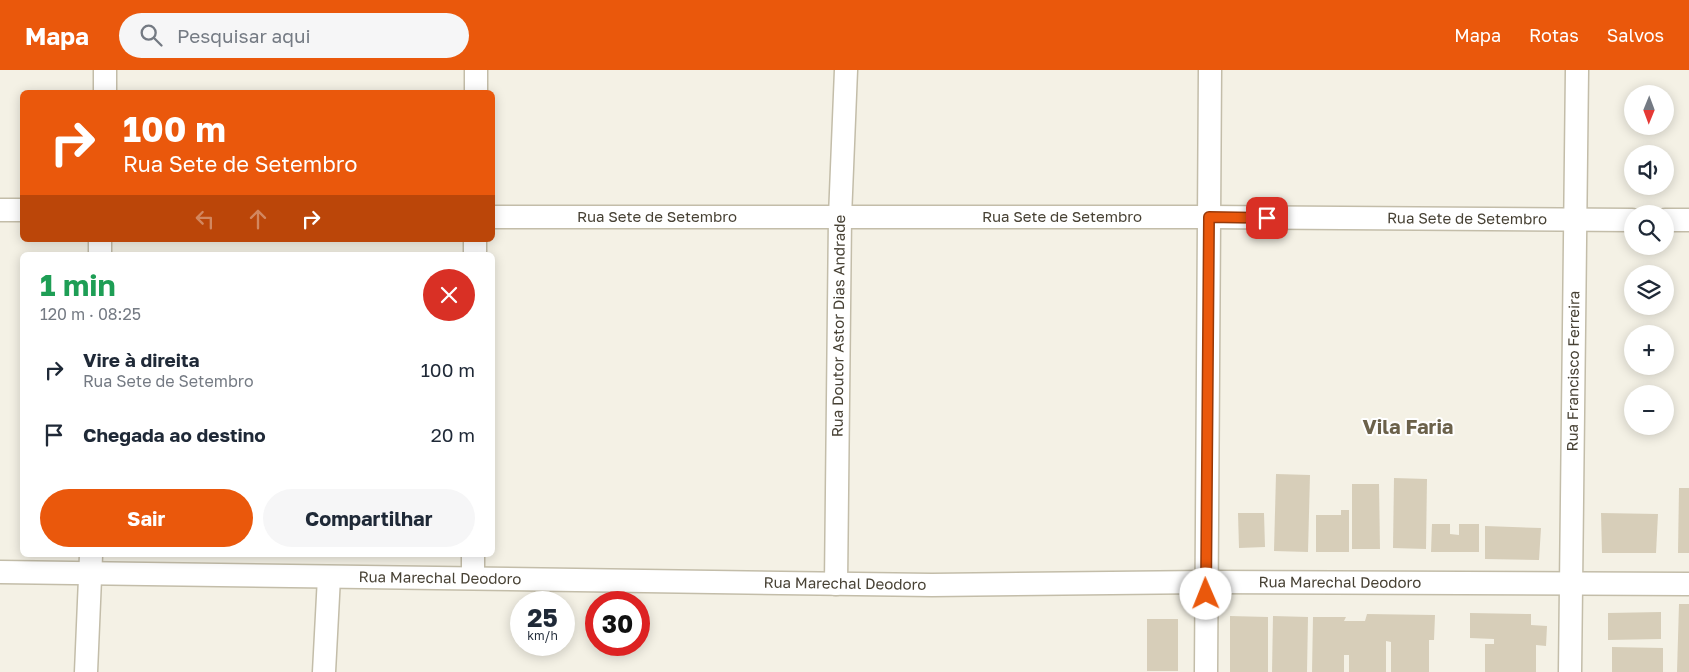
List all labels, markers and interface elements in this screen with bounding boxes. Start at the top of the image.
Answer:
search box [119,13,469,58]
text: Mapa [25,21,89,50]
icon: search [137,21,165,49]
text: Pesquisar aqui [177,24,311,47]
text: Mapa [1454,24,1501,46]
text: Rotas [1529,24,1579,46]
text: Salvos [1607,24,1664,46]
north arrow [1624,85,1674,135]
map controls [1624,85,1674,435]
text: 100 m [123,108,226,150]
icon: right [40,110,105,175]
button: sound [1624,145,1674,195]
text: Rua Sete de Setembro [123,150,357,177]
pin [1246,197,1288,239]
icon: arrive [1253,204,1281,232]
icon: left [191,205,219,233]
icon: ahead [244,205,272,233]
icon: right [297,205,325,233]
button: search [1624,205,1674,255]
street label: Rua Sete de Setembro [577,207,737,225]
street label: Rua Sete de Setembro [982,207,1142,225]
street label: Rua Sete de Setembro [1387,208,1547,227]
street label: Rua Doutor Astor Dias Andrade [828,214,848,437]
button: layers [1624,265,1674,315]
text: 1 min [40,267,116,303]
button: close [423,269,475,321]
street label: Rua Francisco Ferreira [1563,291,1582,451]
text: 120 m · 08:25 [40,304,141,324]
button: + [1624,325,1674,375]
text: Vire à direita [83,348,200,371]
icon: right [40,356,68,384]
text: 100 m [421,358,475,381]
text: Rua Sete de Setembro [83,371,253,391]
button: − [1624,385,1674,435]
district label: Vila Faria [1363,414,1453,438]
icon: arrive [40,421,68,449]
text: Chegada ao destino [83,423,266,446]
text: 20 m [431,423,475,446]
button: Sair [40,489,253,547]
button: Compartilhar [263,489,475,547]
street label: Rua Marechal Deodoro [358,567,521,587]
position arrow [1179,567,1231,619]
street label: Rua Marechal Deodoro [1259,572,1421,591]
street label: Rua Marechal Deodoro [763,573,926,593]
speed limit sign: 30 [585,591,650,656]
text: 25 [527,602,558,633]
text: km/h [527,628,558,643]

